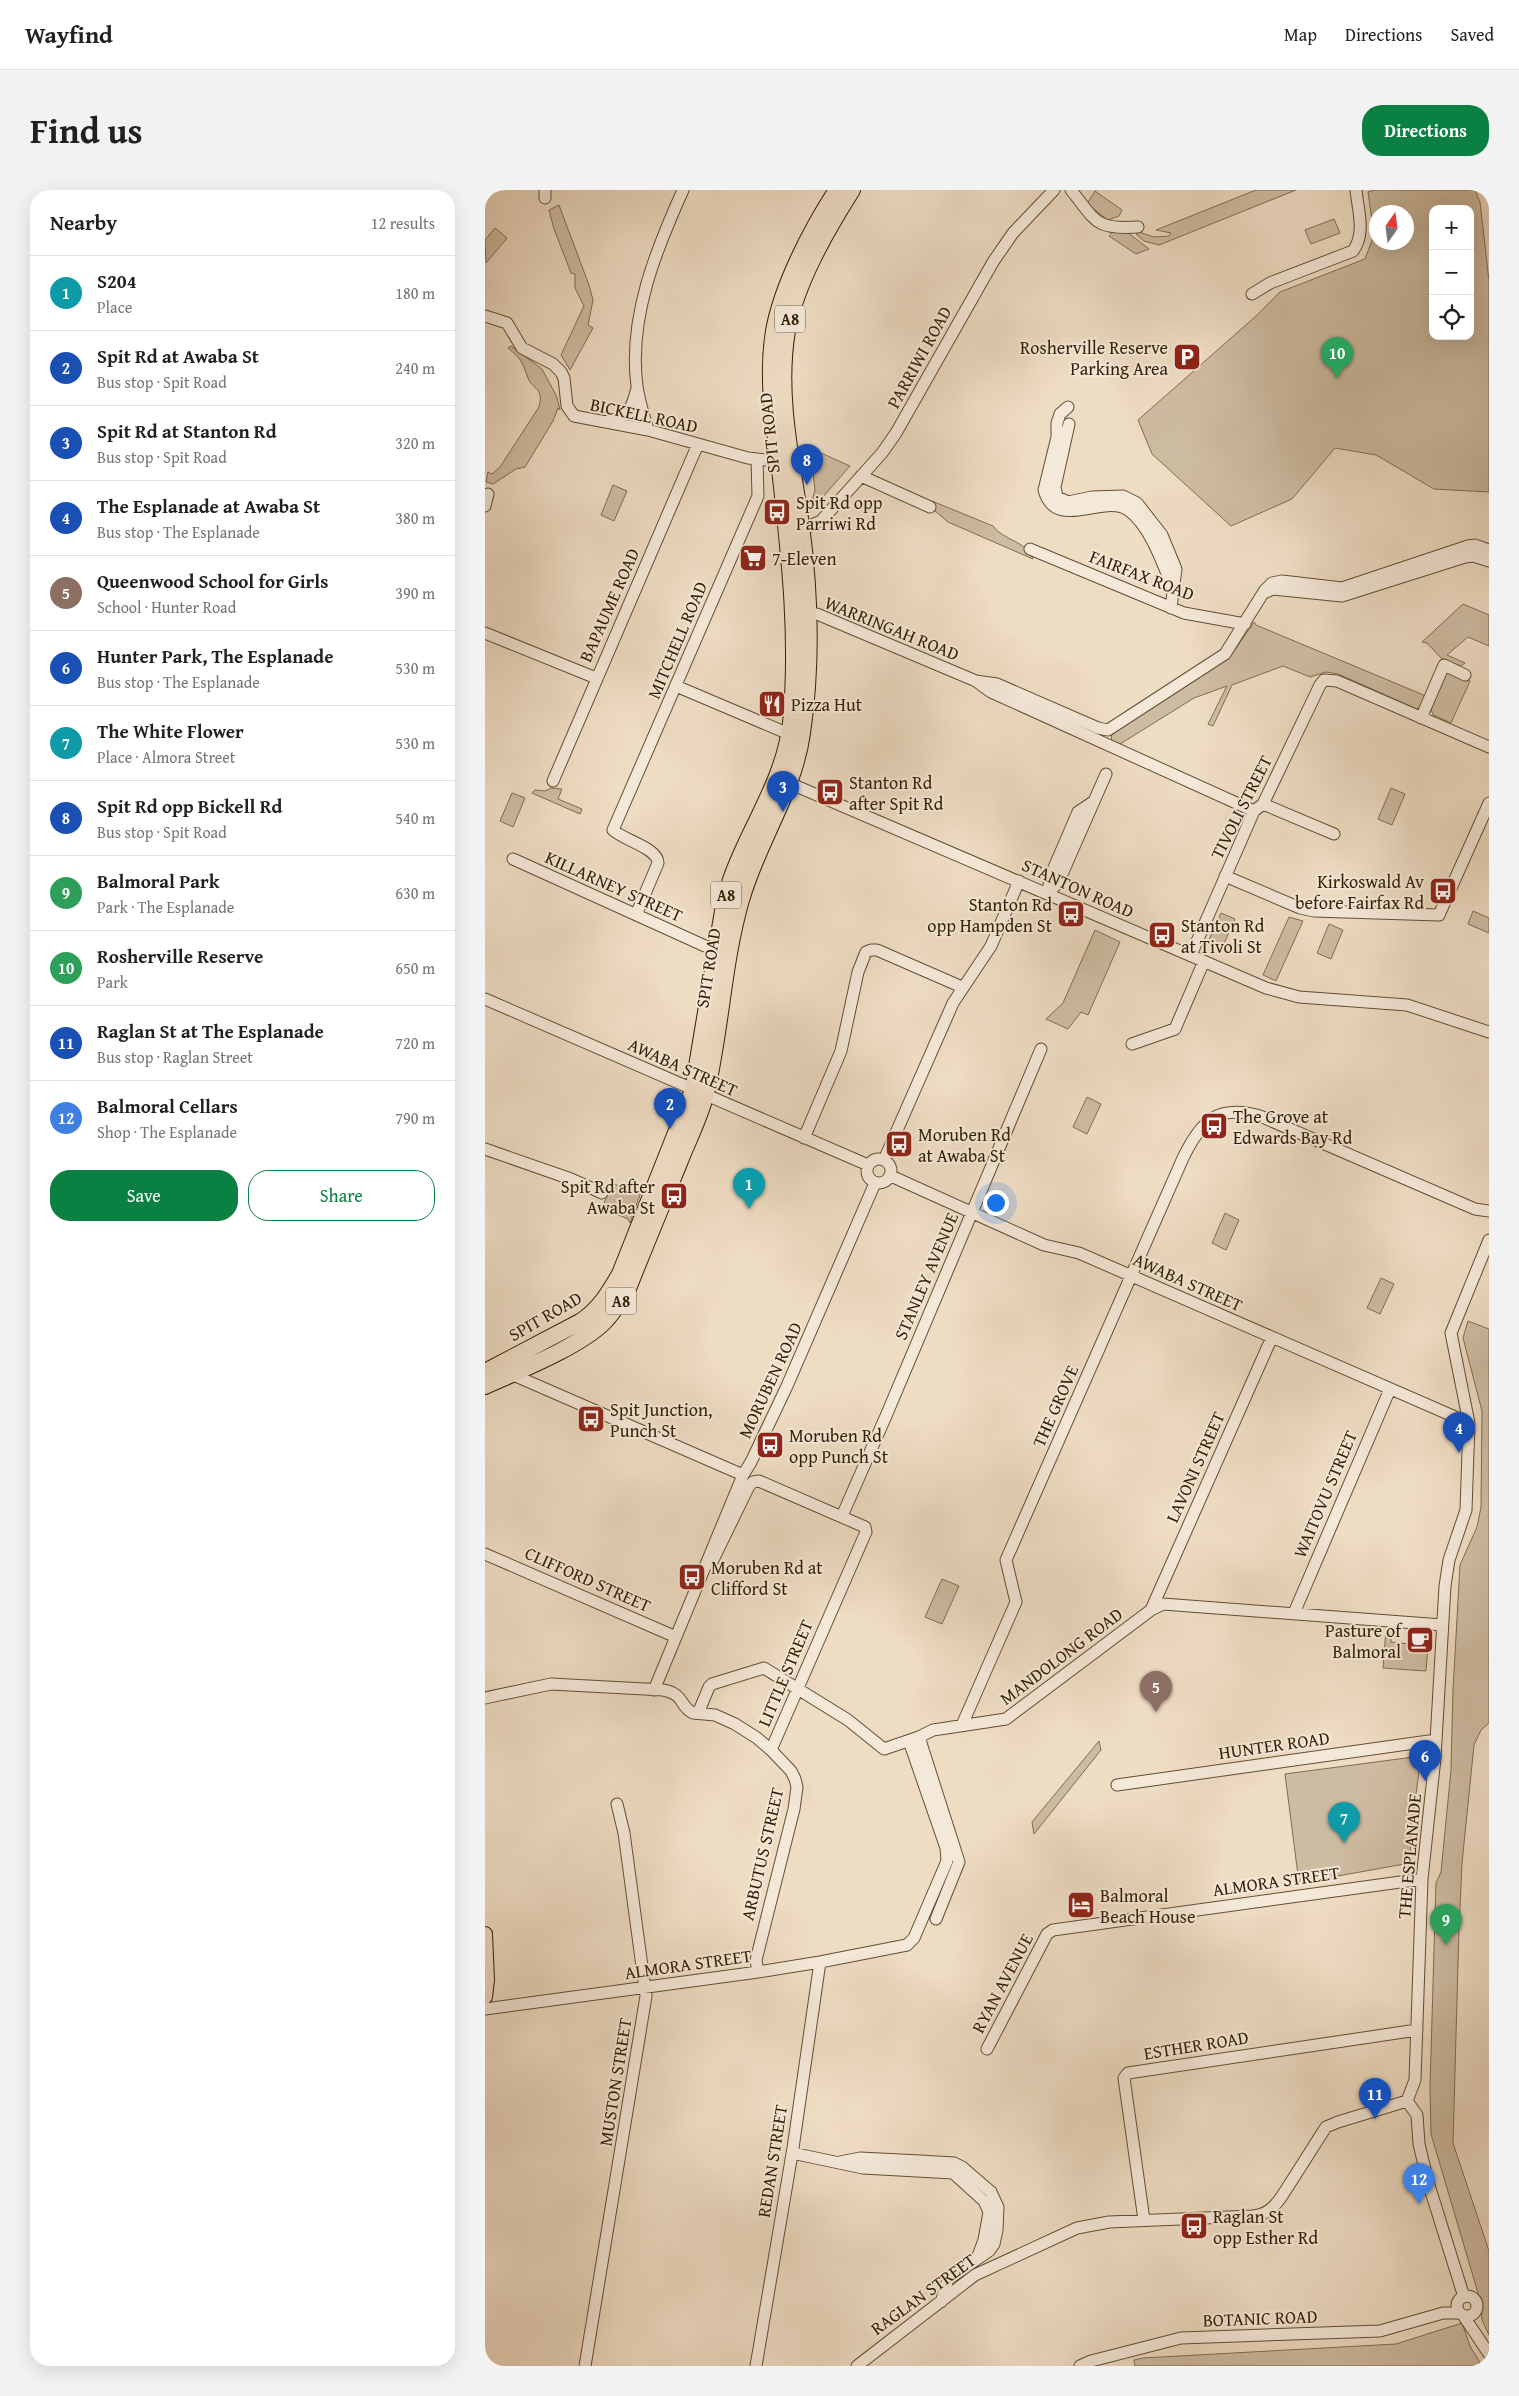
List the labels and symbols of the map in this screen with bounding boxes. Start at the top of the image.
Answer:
north arrow [1369,205,1414,250]
street label: PARRIWI ROAD [880,301,958,413]
road number: A8 [775,306,805,332]
place label: Rosherville Reserve Parking Area [1020,334,1168,382]
pin: 10 [1321,337,1353,378]
parking icon: Rosherville Reserve Parking Area [1172,342,1202,372]
street label: BICKELL ROAD [588,390,700,440]
street label: SPIT ROAD [751,391,787,475]
pin: 8 [791,444,823,485]
place label: Spit Rd opp Parriwi Rd [796,489,883,537]
bus stop icon: Spit Rd opp Parriwi Rd [762,497,792,527]
supermarket icon: 7-Eleven [738,543,768,573]
street label: FAIRFAX ROAD [1086,543,1198,607]
street label: BAPAUME ROAD [572,544,646,666]
place label: 7-Eleven [772,545,837,572]
street label: MITCHELL ROAD [640,577,714,703]
street label: WARRINGAH ROAD [821,589,963,667]
restaurant icon: Pizza Hut [757,689,787,719]
place label: Pizza Hut [791,691,863,718]
street label: TIVOLI STREET [1203,750,1279,864]
place label: Stanton Rd after Spit Rd [849,769,944,817]
pin: 3 [767,771,799,812]
bus stop icon: Stanton Rd after Spit Rd [815,777,845,807]
street label: KILLARNEY STREET [541,844,687,928]
street label: STANTON ROAD [1018,851,1138,925]
place label: Kirkoswald Av before Fairfax Rd [1295,868,1424,916]
bus stop icon: Kirkoswald Av before Fairfax Rd [1428,876,1458,906]
road number: A8 [711,882,741,908]
place label: Stanton Rd opp Hampden St [927,891,1053,939]
bus stop icon: Stanton Rd opp Hampden St [1056,899,1086,929]
place label: Stanton Rd at Tivoli St [1181,912,1265,960]
bus stop icon: Stanton Rd at Tivoli St [1147,920,1177,950]
street label: SPIT ROAD [688,926,728,1010]
street label: AWABA STREET [624,1031,742,1103]
pin: 2 [654,1088,686,1129]
place label: The Grove at Edwards Bay Rd [1233,1103,1353,1151]
bus stop icon: The Grove at Edwards Bay Rd [1199,1111,1229,1141]
place label: Moruben Rd at Awaba St [918,1121,1011,1169]
bus stop icon: Moruben Rd at Awaba St [884,1129,914,1159]
pin: 1 [733,1168,765,1209]
place label: Spit Rd after Awaba St [561,1173,656,1221]
bus stop icon: Spit Rd after Awaba St [659,1181,689,1211]
your location [983,1190,1009,1216]
street label: STANLEY AVENUE [887,1208,965,1344]
street label: AWABA STREET [1129,1246,1247,1318]
street label: SPIT ROAD [503,1284,587,1348]
road number: A8 [606,1288,636,1314]
street label: MORUBEN ROAD [731,1317,809,1443]
street label: THE GROVE [1025,1361,1085,1451]
place label: Spit Junction, Punch St [610,1396,712,1444]
bus stop icon: Spit Junction, Punch St [576,1404,606,1434]
street label: LAVONI STREET [1158,1407,1232,1527]
pin: 4 [1443,1412,1475,1453]
place label: Moruben Rd opp Punch St [789,1422,889,1470]
street label: WAITOVU STREET [1286,1426,1364,1562]
bus stop icon: Moruben Rd opp Punch St [755,1430,785,1460]
street label: CLIFFORD STREET [521,1539,655,1619]
place label: Moruben Rd at Clifford St [711,1554,823,1602]
bus stop icon: Moruben Rd at Clifford St [677,1562,707,1592]
street label: MANDOLONG ROAD [994,1601,1128,1711]
street label: LITTLE STREET [750,1615,820,1731]
place label: Pasture of Balmoral [1325,1617,1403,1665]
cafe icon: Pasture of Balmoral [1405,1625,1435,1655]
pin: 5 [1140,1671,1172,1712]
street label: HUNTER ROAD [1217,1724,1331,1766]
pin: 6 [1409,1740,1441,1781]
street label: ARBUTUS STREET [734,1785,790,1923]
street label: THE ESPLANADE [1390,1793,1428,1919]
pin: 7 [1328,1802,1360,1843]
street label: ALMORA STREET [1211,1859,1341,1903]
place label: Balmoral Beach House [1100,1882,1195,1930]
hotel icon: Balmoral Beach House [1066,1890,1096,1920]
pin: 9 [1430,1904,1462,1945]
street label: RYAN AVENUE [964,1928,1040,2038]
street label: ALMORA STREET [623,1942,753,1986]
street label: MUSTON STREET [592,2016,638,2148]
street label: ESTHER ROAD [1142,2023,1251,2067]
pin: 11 [1359,2078,1391,2119]
street label: REDAN STREET [750,2103,794,2219]
pin: 12 [1403,2163,1435,2204]
place label: Raglan St opp Esther Rd [1213,2203,1318,2251]
bus stop icon: Raglan St opp Esther Rd [1179,2211,1209,2241]
street label: RAGLAN STREET [865,2246,981,2342]
street label: BOTANIC ROAD [1202,2303,1318,2333]

